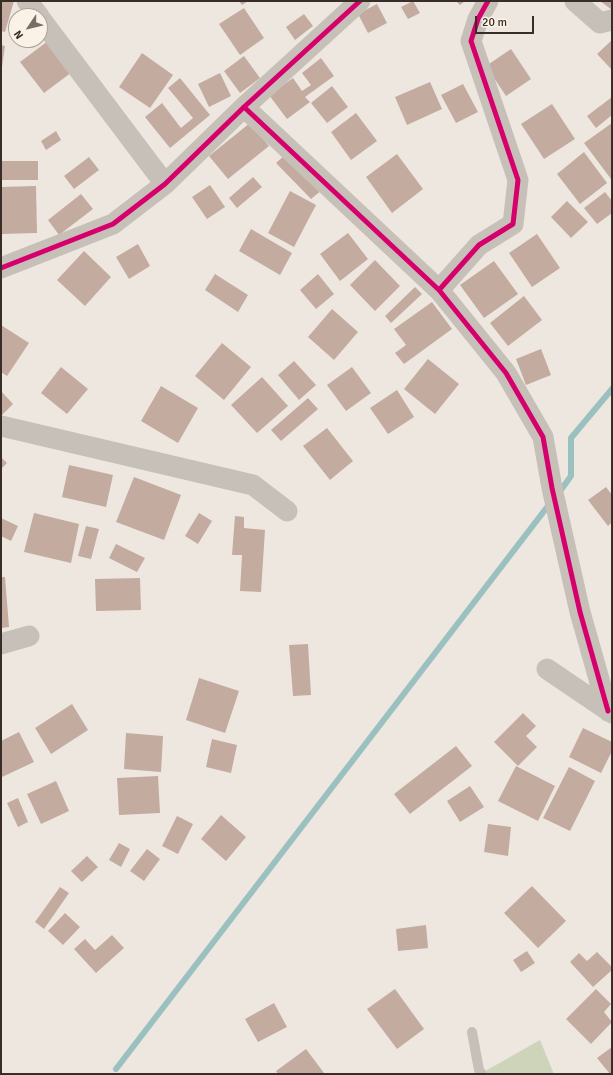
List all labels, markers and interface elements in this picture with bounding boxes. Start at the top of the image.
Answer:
north arrow [8,8,48,48]
scale bar [477,8,536,34]
text: 20 m [482,15,507,30]
text: N [11,28,26,41]

